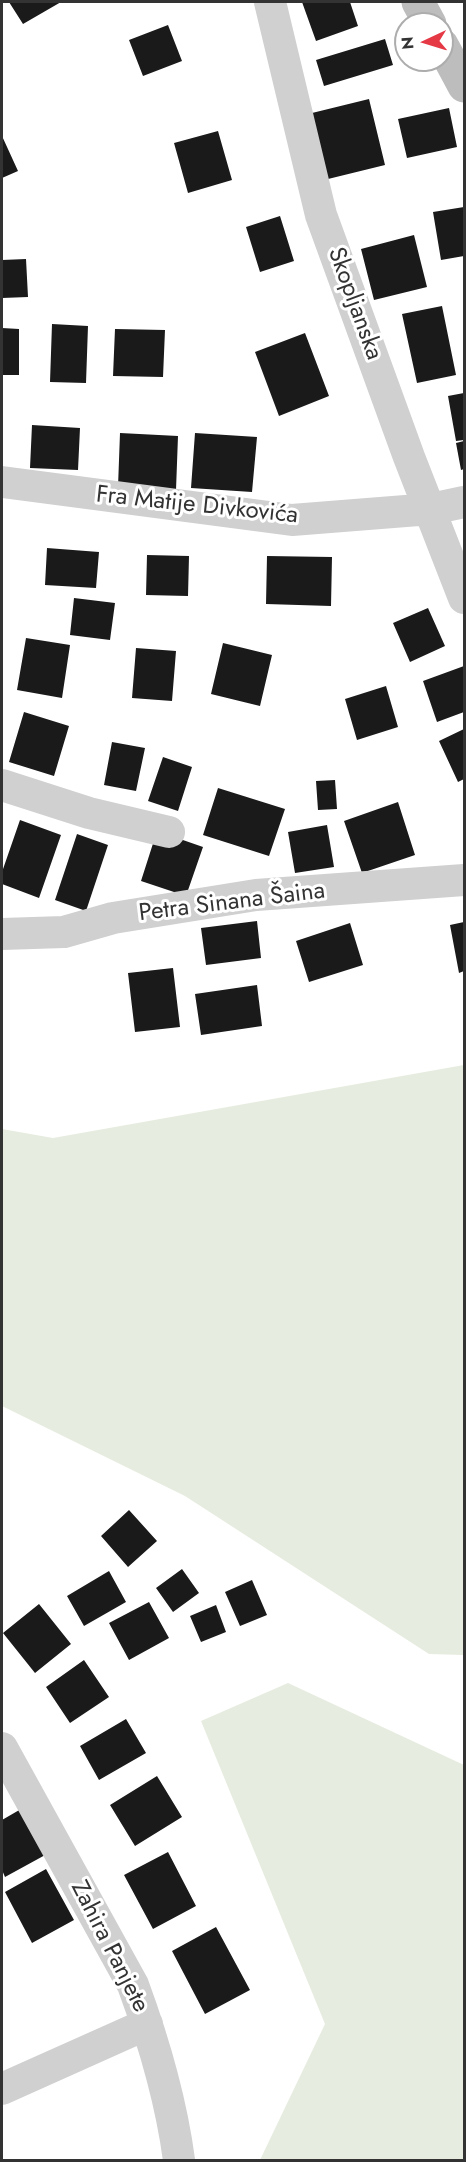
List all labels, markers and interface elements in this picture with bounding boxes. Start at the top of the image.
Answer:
north arrow [394,12,454,72]
text: N [396,36,419,50]
street label: Skopljanska [320,244,388,364]
street label: Fra Matije Divkovića [95,481,299,531]
street label: Petra Sinana Šaina [137,877,327,929]
street label: Zahira Panjete [64,1877,154,2017]

